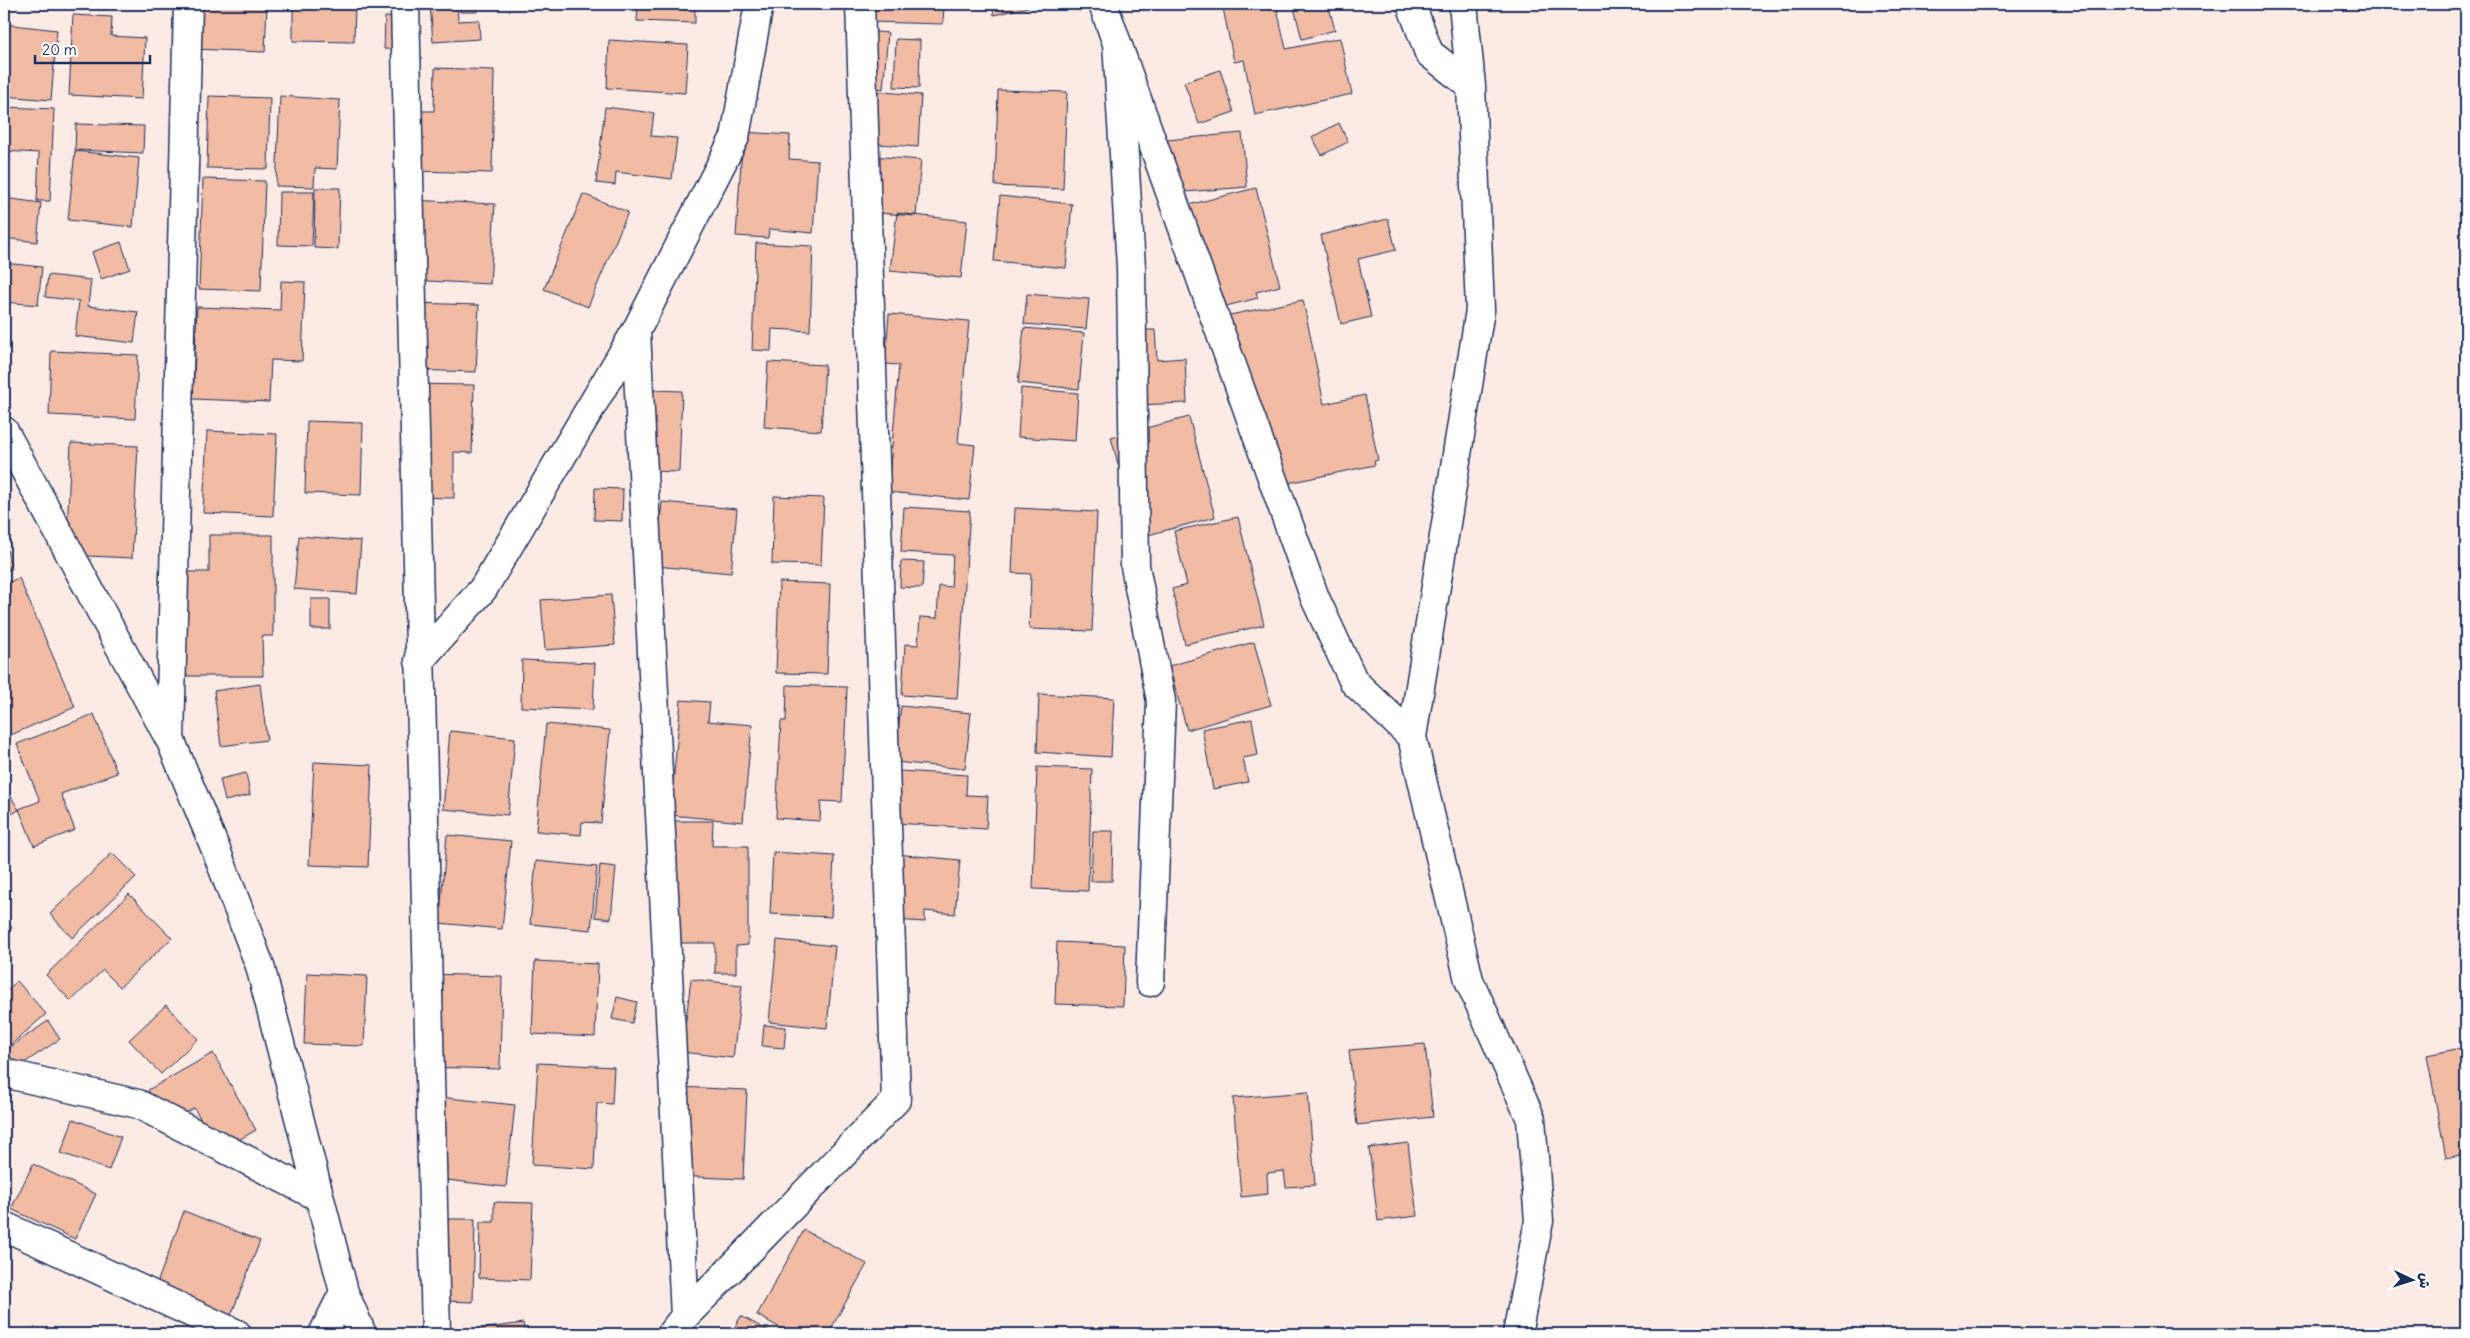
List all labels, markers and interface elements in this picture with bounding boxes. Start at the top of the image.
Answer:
scale bar [35,32,150,64]
text: 20 m [42,40,77,59]
north arrow [2388,1256,2438,1306]
text: ش [2415,1273,2434,1289]

